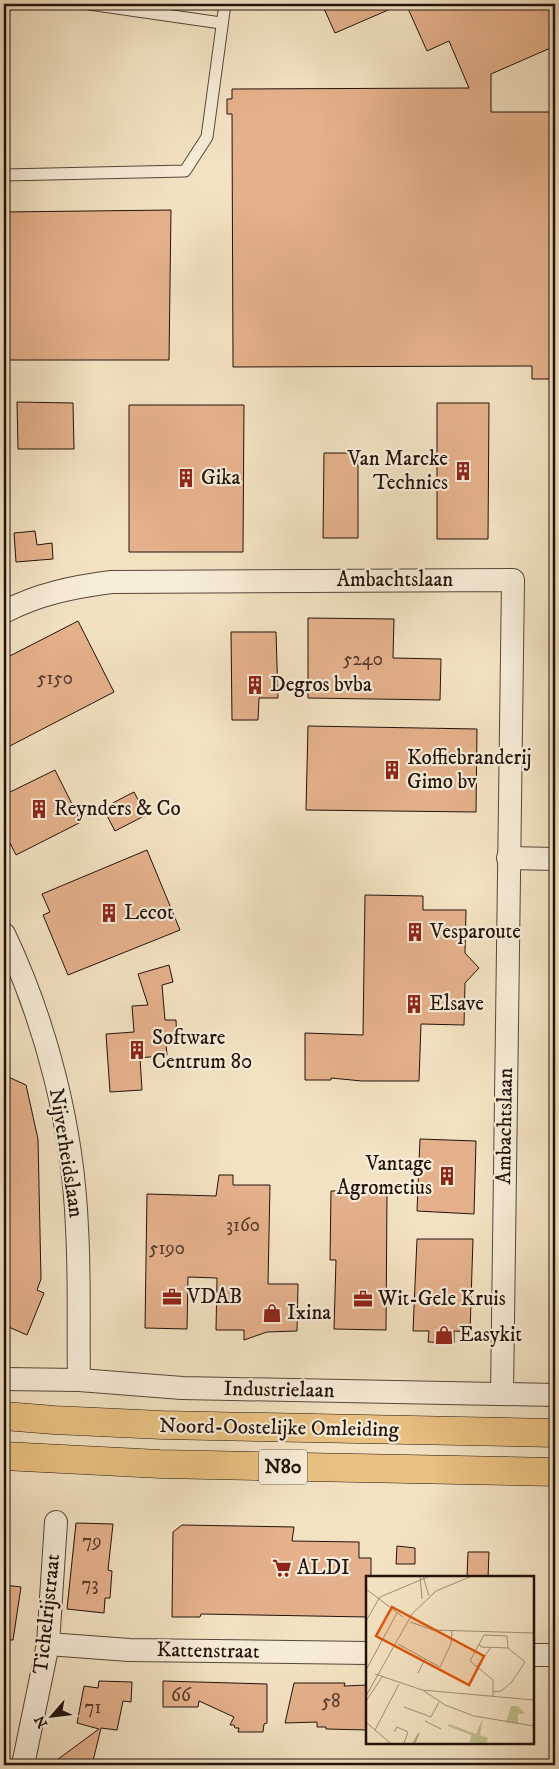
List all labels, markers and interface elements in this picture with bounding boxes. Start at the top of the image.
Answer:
place label: Van Marcke Technics [347,446,448,496]
building icon: Van Marcke Technics [452,460,474,482]
place label: Gika [201,465,241,491]
building icon: Gika [175,467,197,489]
street label: Ambachtslaan [337,567,453,593]
house number: 5240 [343,648,383,671]
house number: 5150 [37,667,73,690]
place label: Degros bvba [270,672,372,698]
building icon: Degros bvba [244,674,266,696]
place label: Koffiebranderij Gimo bv [407,745,532,795]
building icon: Koffiebranderij Gimo bv [381,759,403,781]
place label: Reynders & Co [54,796,181,822]
building icon: Reynders & Co [28,798,50,820]
place label: Lecot [124,900,174,926]
building icon: Lecot [98,902,120,924]
place label: Vesparoute [429,919,521,945]
building icon: Vesparoute [404,921,426,943]
place label: Elsave [429,991,484,1017]
building icon: Elsave [403,993,425,1015]
place label: Software Centrum 80 [152,1025,252,1075]
building icon: Software Centrum 80 [126,1039,148,1061]
street label: Ambachtslaan [491,1067,519,1185]
street label: Nijverheidslaan [43,1087,89,1219]
place label: Vantage Agrometius [337,1151,432,1201]
building icon: Vantage Agrometius [436,1165,458,1187]
house number: 3160 [226,1214,260,1237]
house number: 5190 [149,1237,185,1260]
place label: VDAB [186,1284,242,1310]
office icon: VDAB [161,1286,183,1308]
place label: Wit-Gele Kruis [377,1286,506,1312]
office icon: Wit-Gele Kruis [352,1288,374,1310]
place label: Ixina [287,1300,331,1326]
shop icon: Ixina [261,1302,283,1324]
place label: Easykit [459,1322,522,1348]
shop icon: Easykit [433,1324,455,1346]
street label: Industrielaan [223,1376,335,1404]
street label: Noord-Oostelijke Omleiding [159,1413,400,1443]
road number: N80 [259,1450,307,1484]
house number: 79 [82,1530,102,1553]
street label: Tichelrijstraat [28,1552,66,1675]
place label: ALDI [297,1555,350,1581]
supermarket icon: ALDI [271,1557,293,1579]
house number: 73 [81,1573,99,1596]
inset map [366,1576,534,1744]
street label: Kattenstraat [156,1637,260,1665]
house number: 66 [171,1684,192,1707]
house number: 58 [322,1690,340,1713]
north arrow [28,1692,78,1742]
house number: 71 [85,1696,102,1719]
text: N [31,1712,52,1731]

